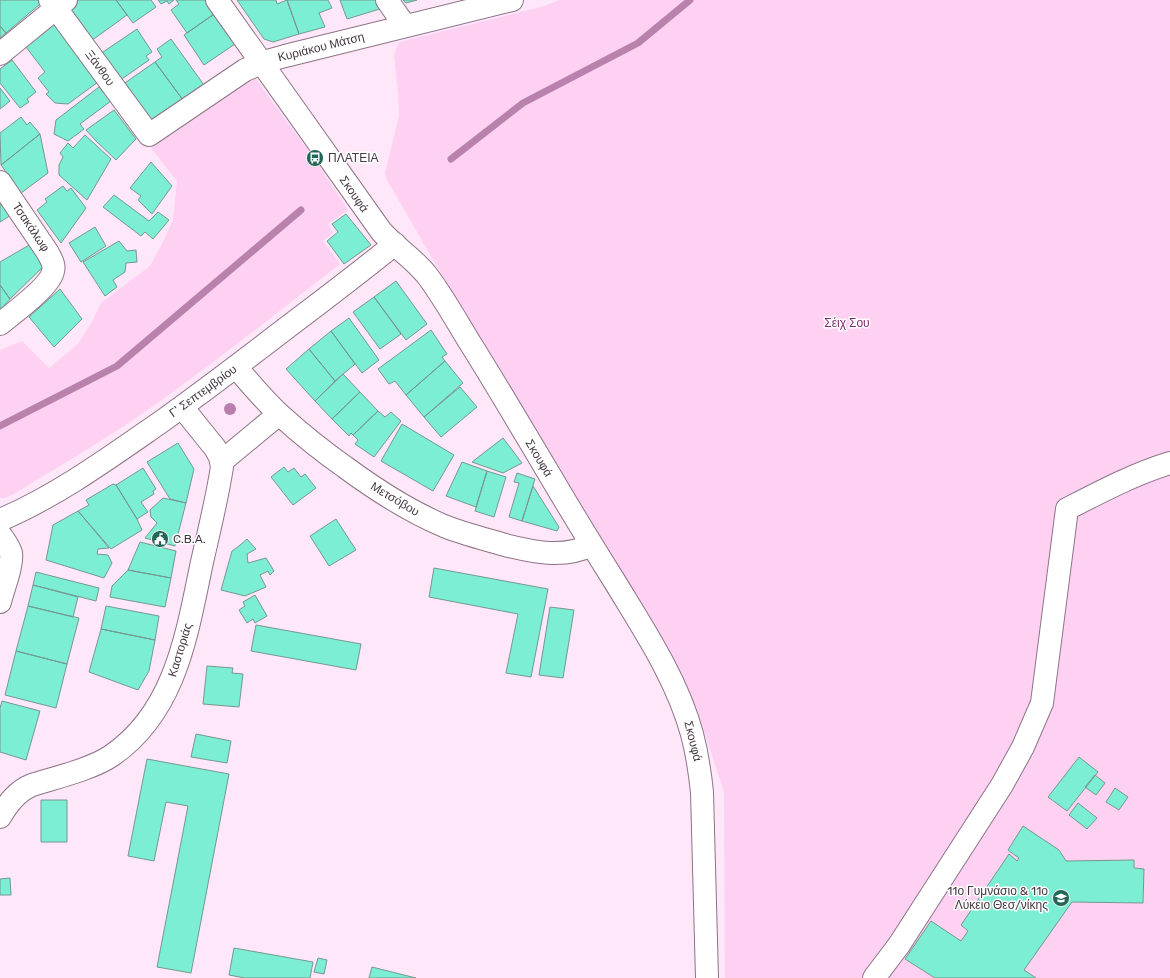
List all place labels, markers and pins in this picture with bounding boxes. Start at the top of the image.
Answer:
bus stop icon: ΠΛΑΤΕΙΑ [305,148,325,168]
place label: ΠΛΑΤΕΙΑ [328,151,378,165]
public building icon: C.B.A. [150,529,170,549]
place label: C.B.A. [173,532,206,546]
place label: 11ο Γυμνάσιο & 11ο Λύκειο Θεσ/νίκης [947,884,1048,912]
school or university icon: 11ο Γυμνάσιο & 11ο Λύκειο Θεσ/νίκης [1051,888,1071,908]

